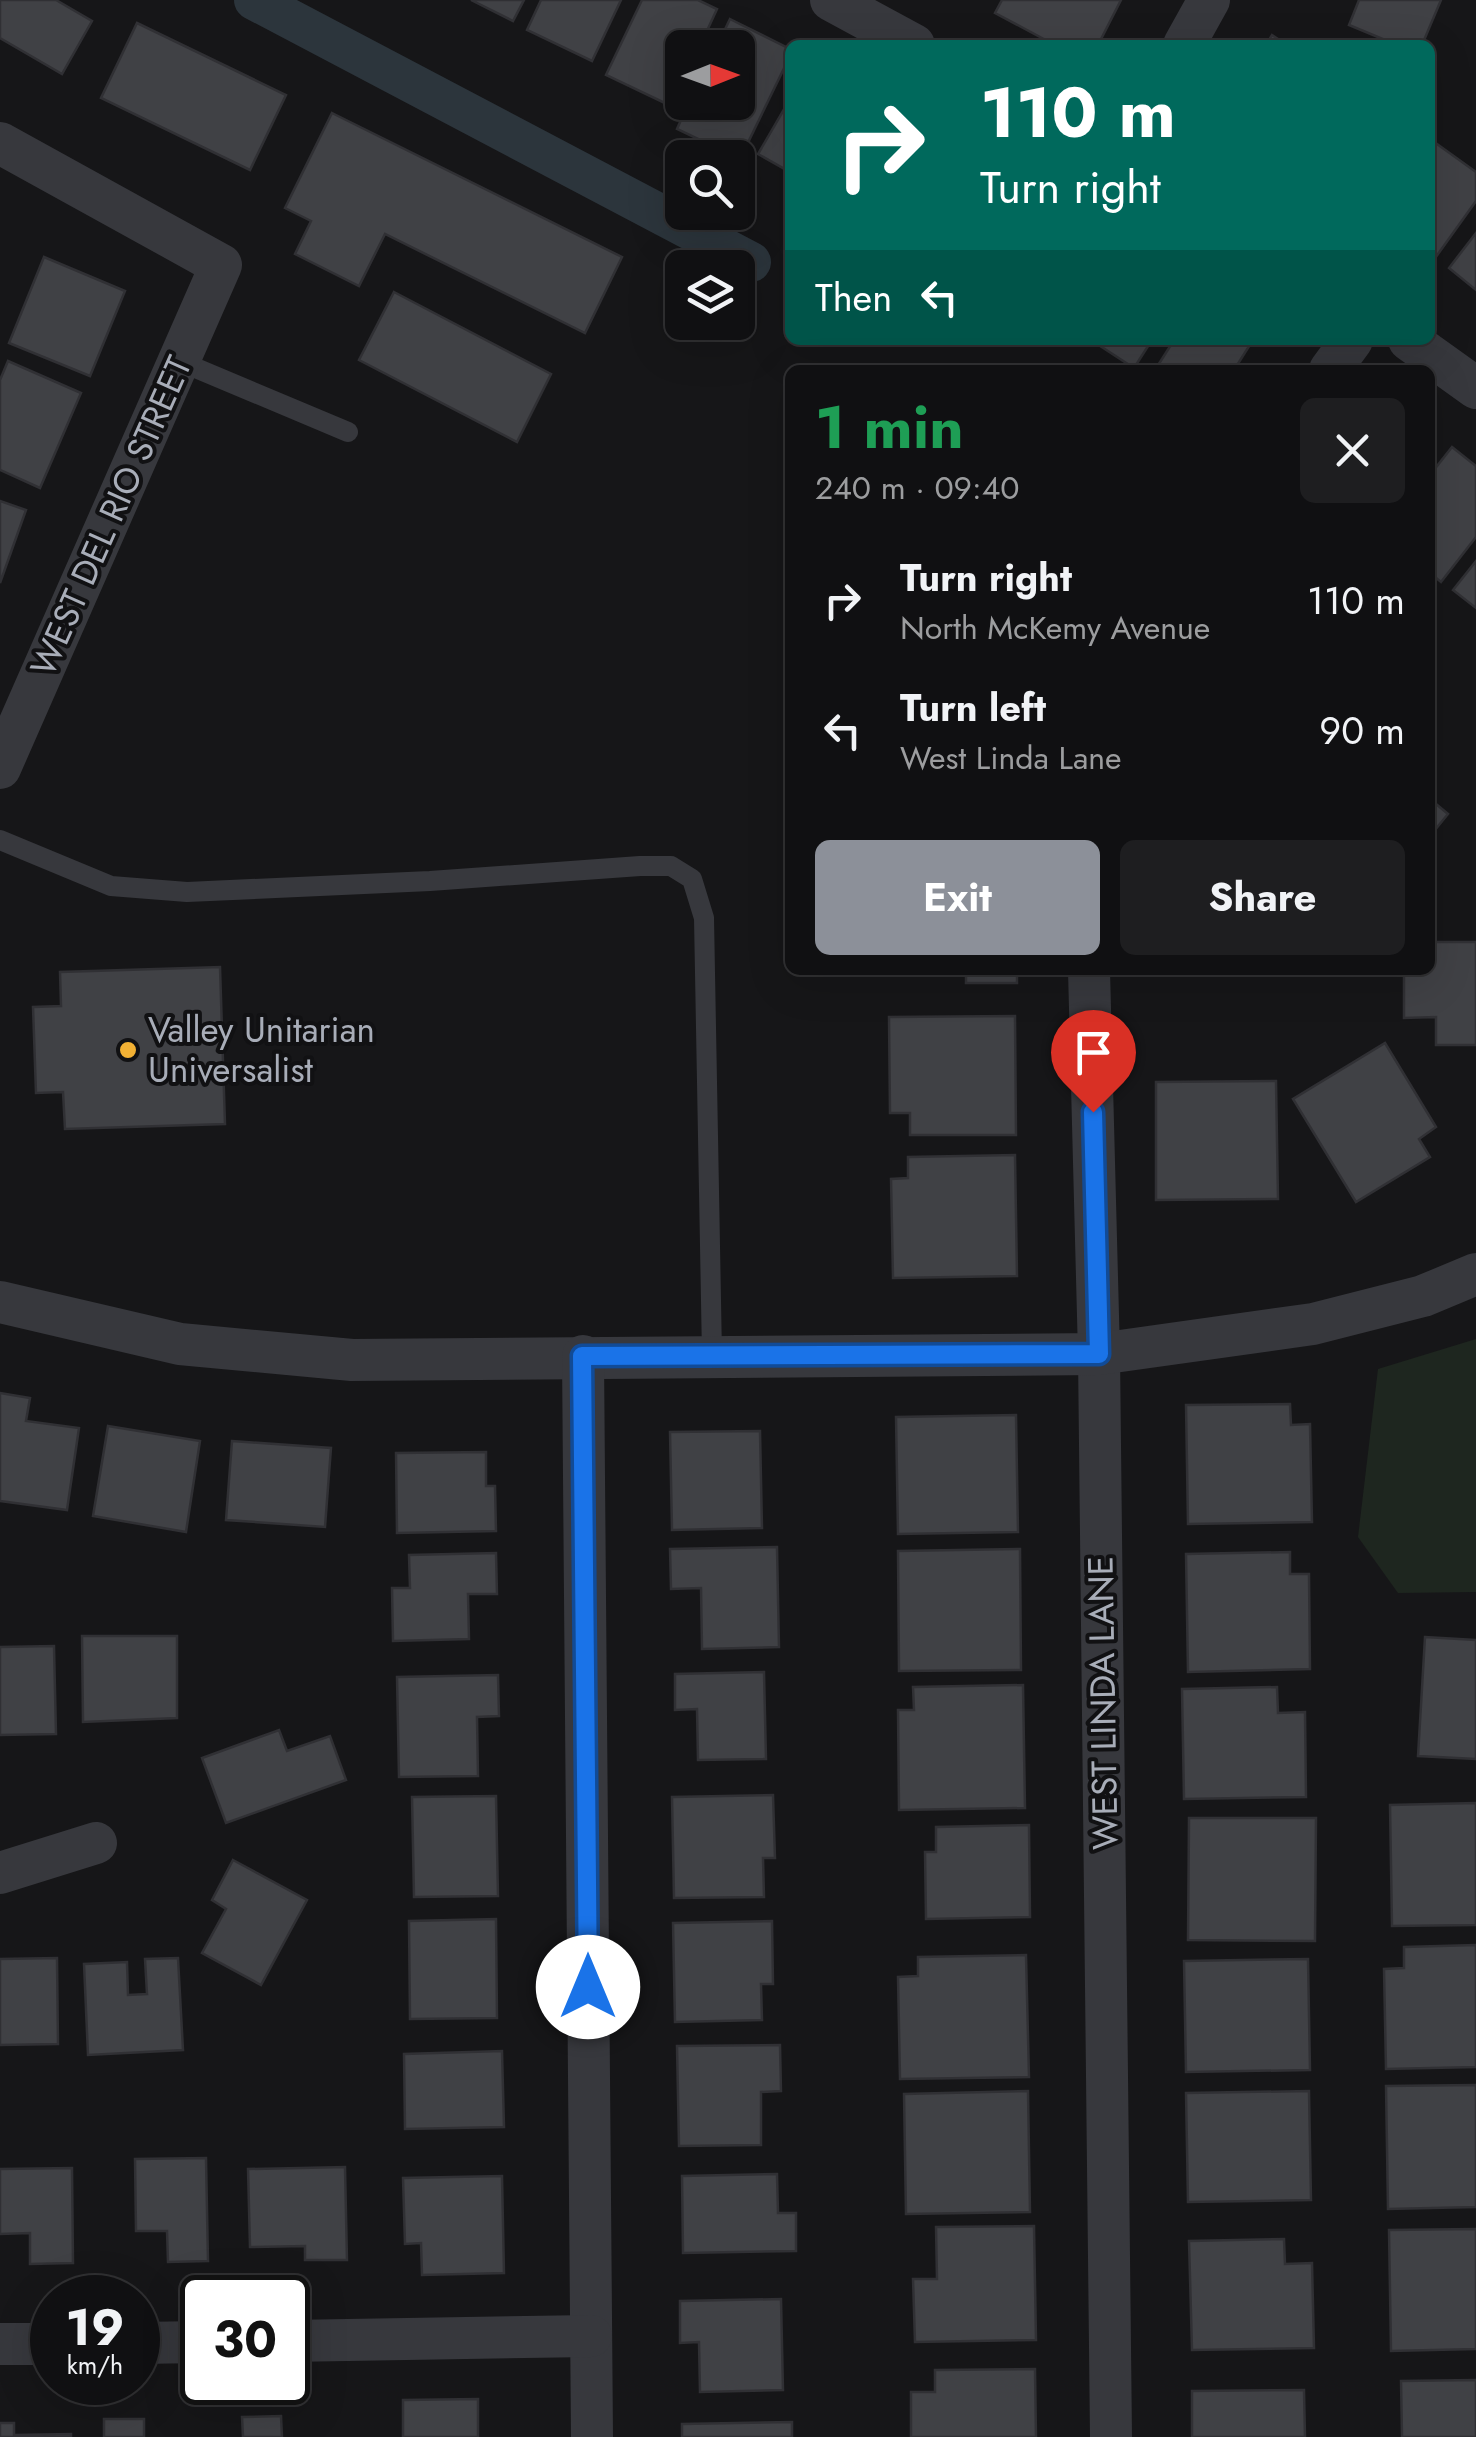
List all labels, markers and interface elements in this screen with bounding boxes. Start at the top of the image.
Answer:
north arrow [665,30,755,120]
map controls [665,30,755,340]
text: 110 m [980,62,1176,163]
icon: right [815,80,945,210]
button: search [665,140,755,230]
text: Turn right [980,155,1161,220]
button: layers [665,250,755,340]
text: Then [815,270,892,325]
icon: left [912,270,967,325]
street label: WEST DEL RIO STREET [18,348,204,684]
text: 1 min [815,384,964,471]
button: close [1300,398,1405,503]
text: 240 m · 09:40 [815,465,1020,511]
text: Turn right [900,550,1072,605]
icon: right [815,573,870,628]
text: 110 m [1307,573,1405,628]
text: North McKemy Avenue [900,605,1210,651]
text: Turn left [900,680,1046,735]
icon: left [815,703,870,758]
text: 90 m [1319,703,1405,758]
text: West Linda Lane [900,735,1122,781]
button: Exit [815,840,1100,955]
button: Share [1120,840,1405,955]
place label: Valley Unitarian Universalist [148,1005,375,1095]
pin [1051,1010,1136,1113]
icon: arrive [1066,1025,1121,1080]
marker: Valley Unitarian Universalist [117,1039,139,1061]
street label: WEST LINDA LANE [1075,1556,1131,1850]
position arrow [536,1935,640,2039]
speed limit sign: 30 [180,2275,310,2405]
text: 19 [66,2291,124,2364]
text: km/h [67,2347,123,2383]

